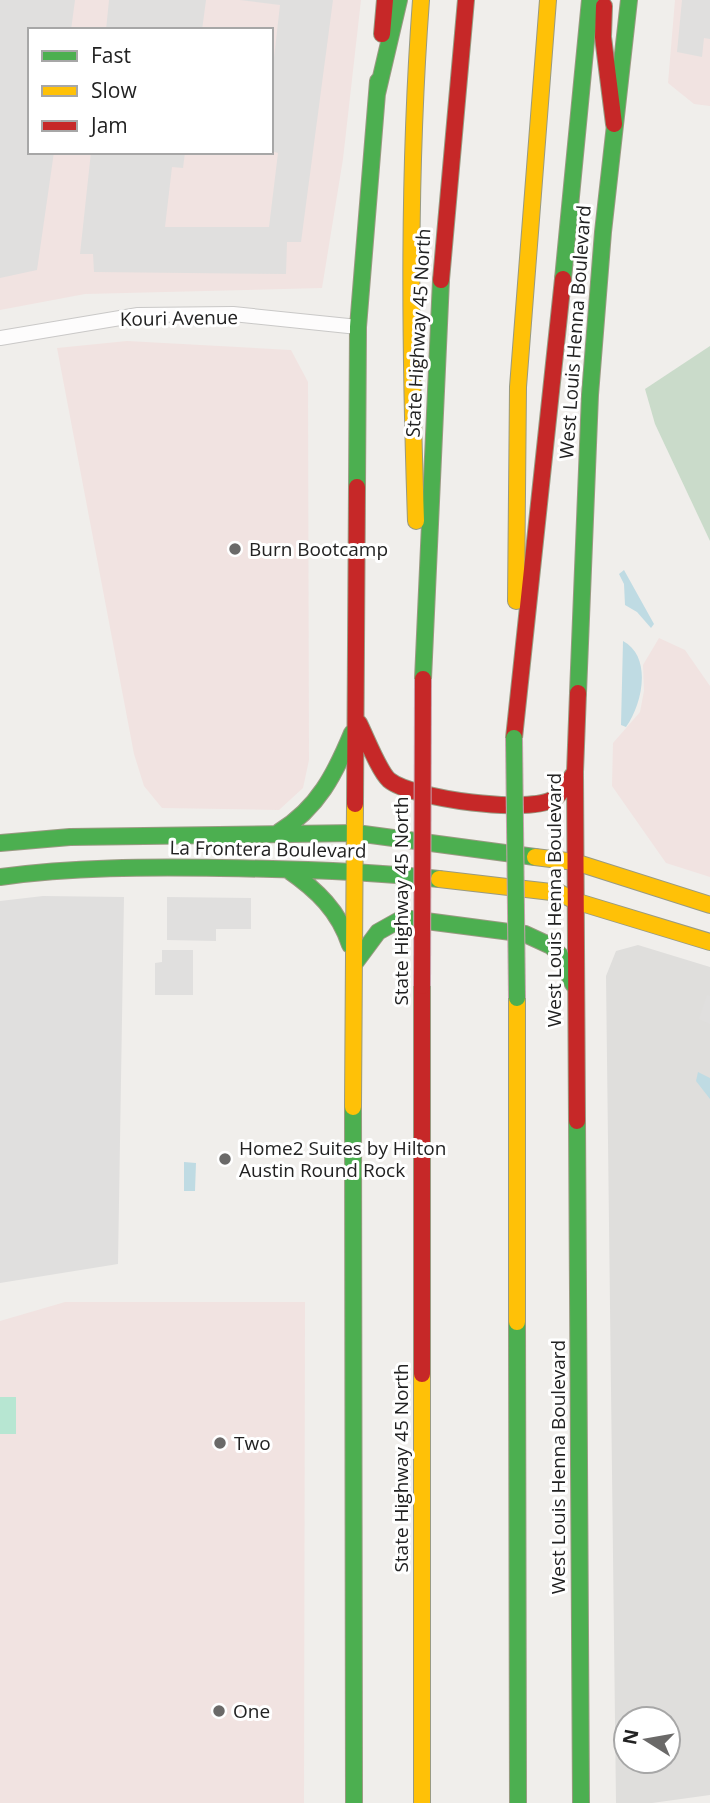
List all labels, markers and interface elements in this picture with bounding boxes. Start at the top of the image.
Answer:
legend [28,28,273,154]
text: Fast [91,41,131,69]
text: Slow [91,76,137,104]
text: Jam [89,111,128,139]
street label: West Louis Henna Boulevard [553,204,597,460]
street label: State Highway 45 North [400,228,436,438]
street label: Kouri Avenue [120,304,238,332]
place label: Burn Bootcamp [249,536,388,562]
marker: Burn Bootcamp [227,541,243,557]
street label: West Louis Henna Boulevard [541,773,567,1027]
street label: State Highway 45 North [388,796,414,1006]
street label: La Frontera Boulevard [169,834,367,864]
place label: Home2 Suites by Hilton Austin Round Rock [239,1135,446,1183]
marker: Home2 Suites by Hilton Austin Round Rock [217,1151,233,1167]
street label: West Louis Henna Boulevard [545,1340,571,1594]
street label: State Highway 45 North [388,1363,414,1573]
place label: Two [234,1430,271,1456]
marker: Two [212,1435,228,1451]
place label: One [233,1698,270,1724]
marker: One [211,1703,227,1719]
north arrow [612,1705,682,1775]
text: N [616,1727,645,1747]

